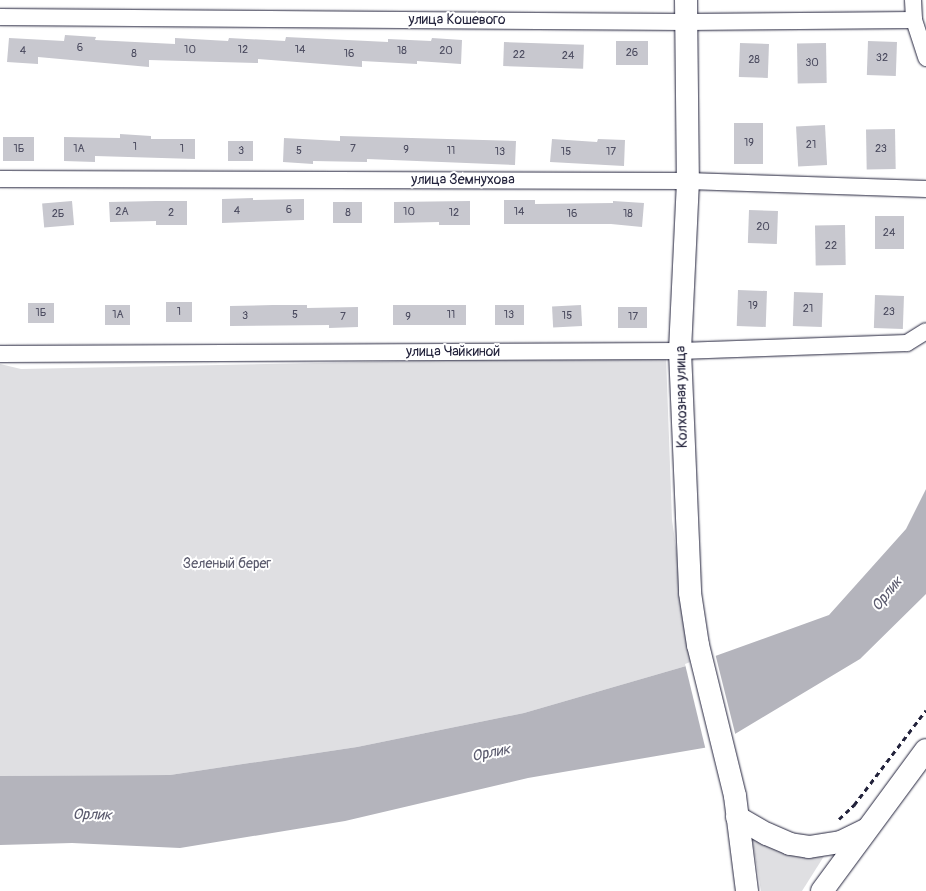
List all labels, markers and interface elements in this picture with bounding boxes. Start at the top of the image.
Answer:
street label: улица Кошевого [409,12,505,28]
house number: 6 [77,41,83,55]
house number: 10 [184,43,196,57]
house number: 12 [238,43,248,57]
house number: 14 [295,43,305,57]
house number: 4 [20,44,26,58]
house number: 18 [397,44,407,58]
house number: 20 [439,44,453,58]
house number: 26 [626,46,638,60]
house number: 8 [131,47,137,61]
house number: 16 [344,47,354,61]
house number: 22 [513,48,525,62]
house number: 24 [562,49,574,63]
house number: 32 [876,51,888,65]
house number: 28 [748,53,760,67]
house number: 30 [805,56,819,70]
house number: 19 [744,136,754,150]
house number: 21 [806,138,816,152]
house number: 1 [133,140,137,154]
house number: 1Б [14,142,24,156]
house number: 1А [73,142,85,156]
house number: 1 [180,142,184,156]
house number: 7 [350,142,356,156]
house number: 23 [875,142,887,156]
house number: 9 [403,143,409,157]
house number: 3 [238,144,244,158]
house number: 5 [296,144,302,158]
house number: 11 [447,144,455,158]
house number: 13 [495,145,505,159]
house number: 15 [561,145,571,159]
house number: 17 [606,145,616,159]
street label: улица Земнухова [411,172,515,188]
house number: 6 [286,203,292,217]
house number: 4 [234,204,240,218]
house number: 2А [115,205,129,219]
house number: 10 [403,205,415,219]
house number: 14 [514,205,524,219]
house number: 2 [168,206,174,220]
house number: 8 [345,206,351,220]
house number: 12 [449,206,459,220]
house number: 2Б [52,207,64,221]
house number: 16 [567,207,577,221]
house number: 18 [623,207,633,221]
house number: 20 [756,220,770,234]
house number: 24 [883,226,895,240]
house number: 22 [825,239,837,253]
house number: 19 [748,299,758,313]
house number: 21 [803,302,813,316]
house number: 1 [177,305,181,319]
house number: 23 [883,305,895,319]
house number: 1Б [36,306,46,320]
house number: 1А [112,308,124,322]
house number: 5 [292,308,298,322]
house number: 11 [447,308,455,322]
house number: 13 [504,308,514,322]
house number: 3 [242,309,248,323]
house number: 15 [562,309,572,323]
house number: 7 [340,310,346,324]
house number: 9 [405,310,411,324]
house number: 17 [628,310,638,324]
street label: улица Чайкиной [406,344,500,360]
street label: Колхозная улица [673,346,691,448]
park label: Зеленый берег [183,556,271,572]
water label: Орлик [868,573,906,615]
water label: Орлик [470,740,512,766]
water label: Орлик [72,806,112,824]

